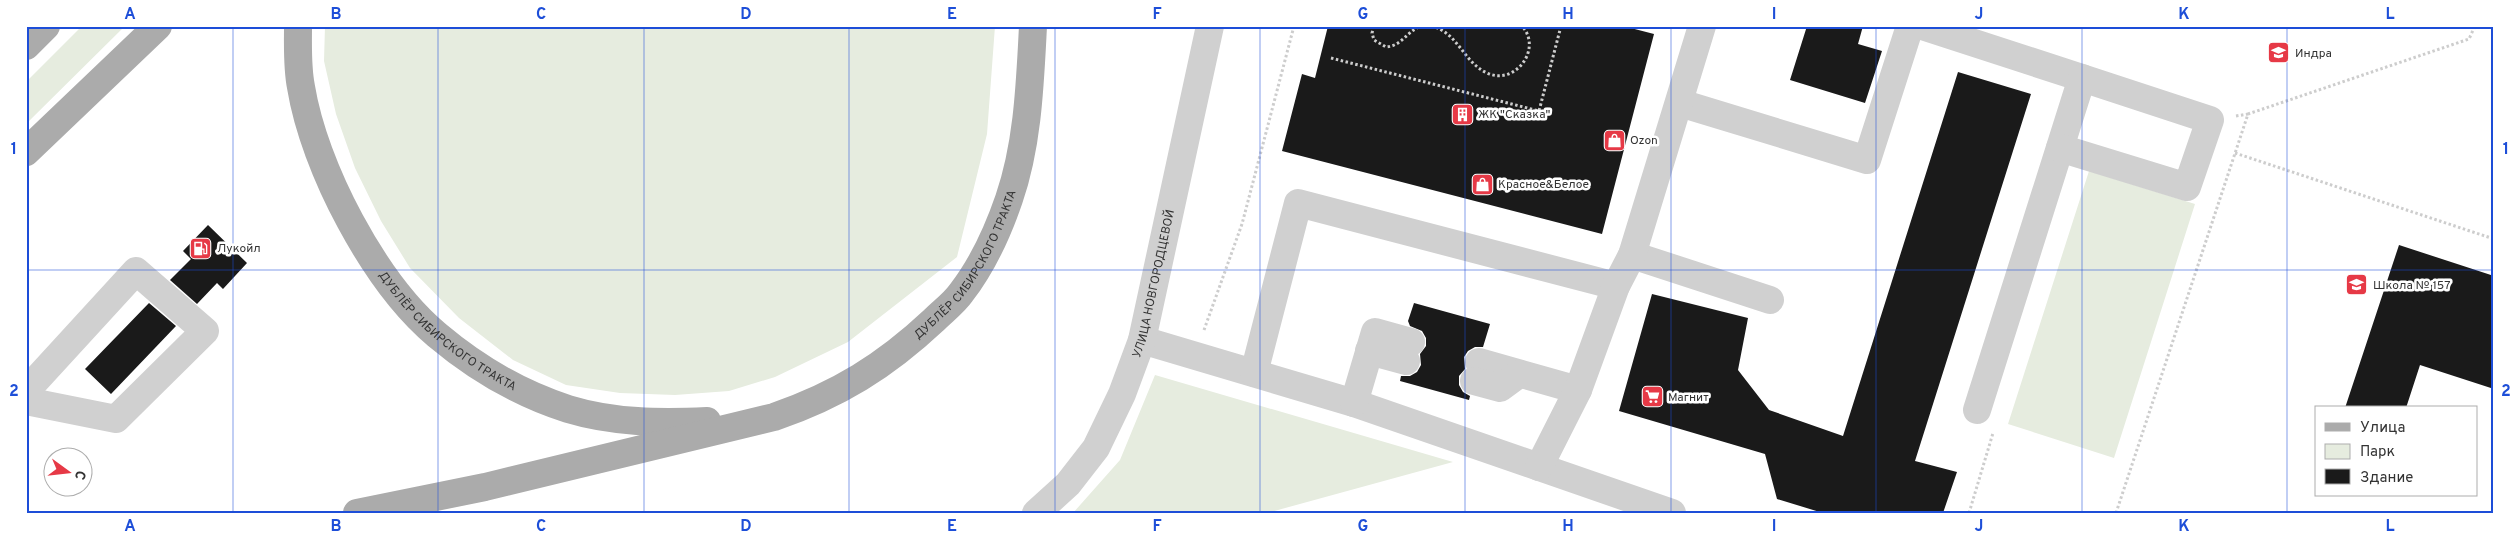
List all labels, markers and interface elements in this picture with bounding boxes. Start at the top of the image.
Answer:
text: A [124,5,136,25]
text: B [330,5,342,25]
text: C [536,5,546,25]
text: D [740,5,752,25]
text: E [947,5,957,25]
text: F [1152,5,1162,25]
text: G [1358,5,1368,25]
text: H [1562,5,1574,25]
text: I [1772,5,1776,25]
text: J [1975,5,1983,25]
text: K [2178,5,2190,25]
text: L [2385,5,2395,25]
school or university icon: Индра [2267,41,2291,65]
place label: Индра [2295,46,2332,62]
building icon: ЖК "Сказка" [1450,102,1474,126]
place label: ЖК "Сказка" [1478,107,1550,123]
shop icon: Ozon [1602,128,1626,152]
place label: Ozon [1630,133,1658,149]
text: 1 [11,140,17,160]
text: 1 [2503,140,2509,160]
shop icon: Красное&Белое [1470,172,1494,196]
place label: Красное&Белое [1498,177,1589,193]
street label: ДУБЛЁР СИБИРСКОГО ТРАКТА [911,188,1020,343]
street label: УЛИЦА НОВГОРОДЦЕВОЙ [1129,208,1179,360]
fuel station icon: Лукойл [189,236,213,260]
place label: Лукойл [217,241,261,257]
street label: ДУБЛЁР СИБИРСКОГО ТРАКТА [374,268,519,395]
school or university icon: Школа № 157 [2345,273,2369,297]
place label: Школа № 157 [2373,278,2450,294]
text: 2 [9,382,19,402]
text: 2 [2501,382,2511,402]
supermarket icon: Магнит [1640,385,1664,409]
place label: Магнит [1668,390,1709,406]
legend [2315,406,2478,496]
text: Улица [2360,419,2405,438]
text: Парк [2360,443,2395,462]
north arrow [42,446,92,496]
text: С [70,468,88,482]
text: Здание [2360,469,2413,488]
text: A [124,517,136,537]
text: B [330,517,342,537]
text: C [536,517,546,537]
text: D [740,517,752,537]
text: E [947,517,957,537]
text: F [1152,517,1162,537]
text: G [1358,517,1368,537]
text: H [1562,517,1574,537]
text: I [1772,517,1776,537]
text: J [1975,517,1983,537]
text: K [2178,517,2190,537]
text: L [2385,517,2395,537]

